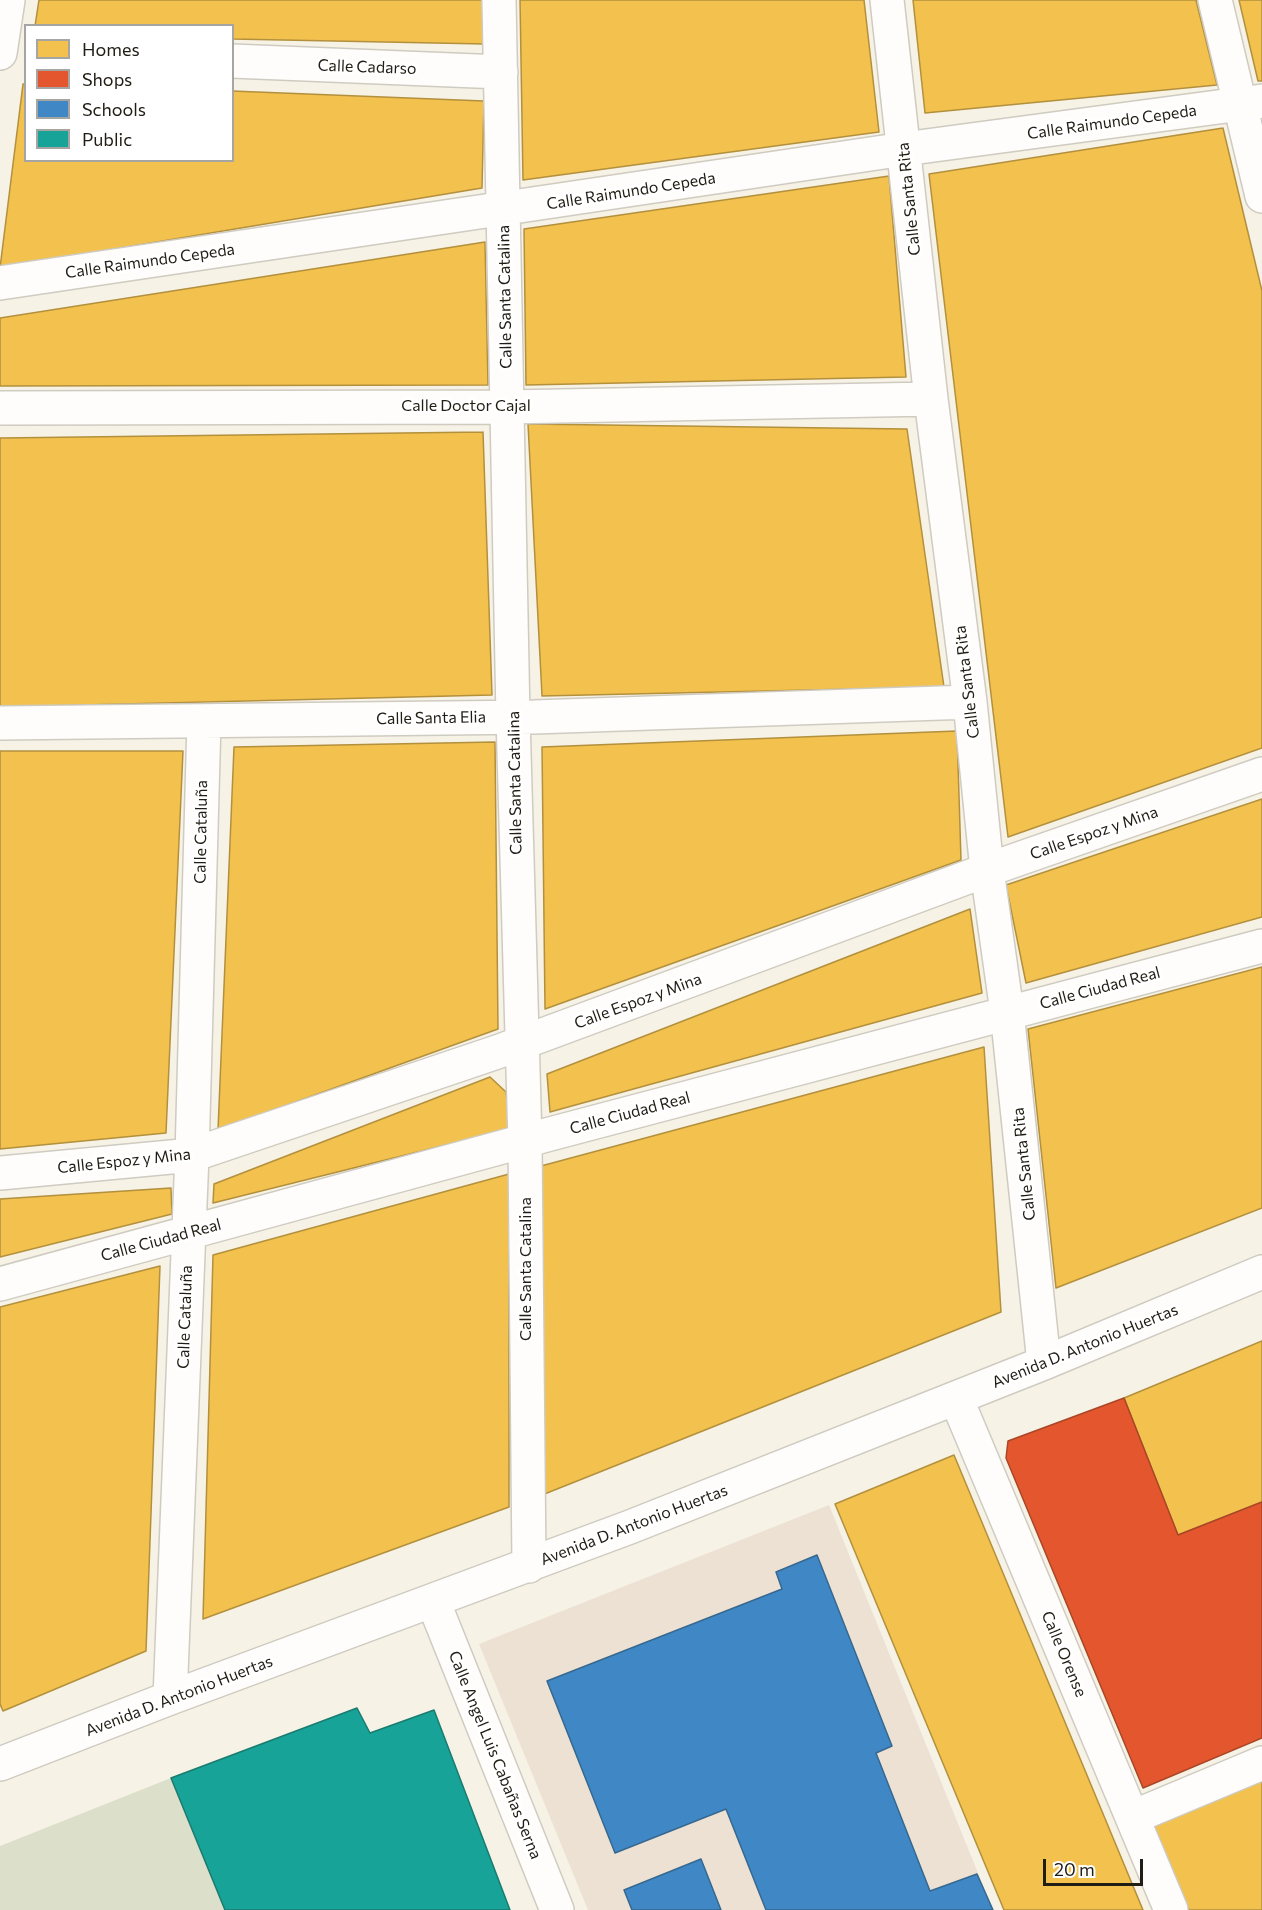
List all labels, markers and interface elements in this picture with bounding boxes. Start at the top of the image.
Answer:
legend [24,24,234,162]
text: Homes [82,38,140,60]
street label: Calle Cadarso [317,56,417,78]
text: Shops [82,68,132,90]
text: Schools [82,98,146,120]
street label: Calle Raimundo Cepeda [1026,101,1198,143]
text: Public [82,128,132,150]
street label: Calle Santa Rita [894,141,924,257]
street label: Calle Raimundo Cepeda [545,168,717,214]
street label: Calle Santa Catalina [494,225,516,369]
street label: Calle Raimundo Cepeda [64,240,236,282]
street label: Calle Doctor Cajal [401,396,531,416]
street label: Calle Santa Rita [951,624,983,740]
street label: Calle Santa Elia [376,707,486,729]
street label: Calle Santa Catalina [504,711,526,855]
street label: Calle Cataluña [190,780,212,884]
street label: Calle Espoz y Mina [1028,802,1160,864]
street label: Calle Ciudad Real [1038,963,1162,1013]
street label: Calle Espoz y Mina [572,969,704,1033]
street label: Calle Ciudad Real [568,1088,692,1138]
street label: Calle Santa Rita [1009,1106,1039,1222]
street label: Calle Espoz y Mina [56,1144,192,1178]
street label: Calle Santa Catalina [516,1197,536,1341]
street label: Calle Ciudad Real [99,1215,223,1265]
street label: Calle Cataluña [174,1265,196,1369]
street label: Avenida D. Antonio Huertas [989,1300,1181,1392]
street label: Avenida D. Antonio Huertas [538,1480,730,1570]
street label: Calle Orense [1037,1608,1091,1700]
street label: Calle Angel Luis Cabañas Serna [444,1648,546,1862]
street label: Avenida D. Antonio Huertas [83,1651,275,1741]
scale bar [1046,1847,1146,1885]
text: 20 m [1054,1858,1095,1880]

